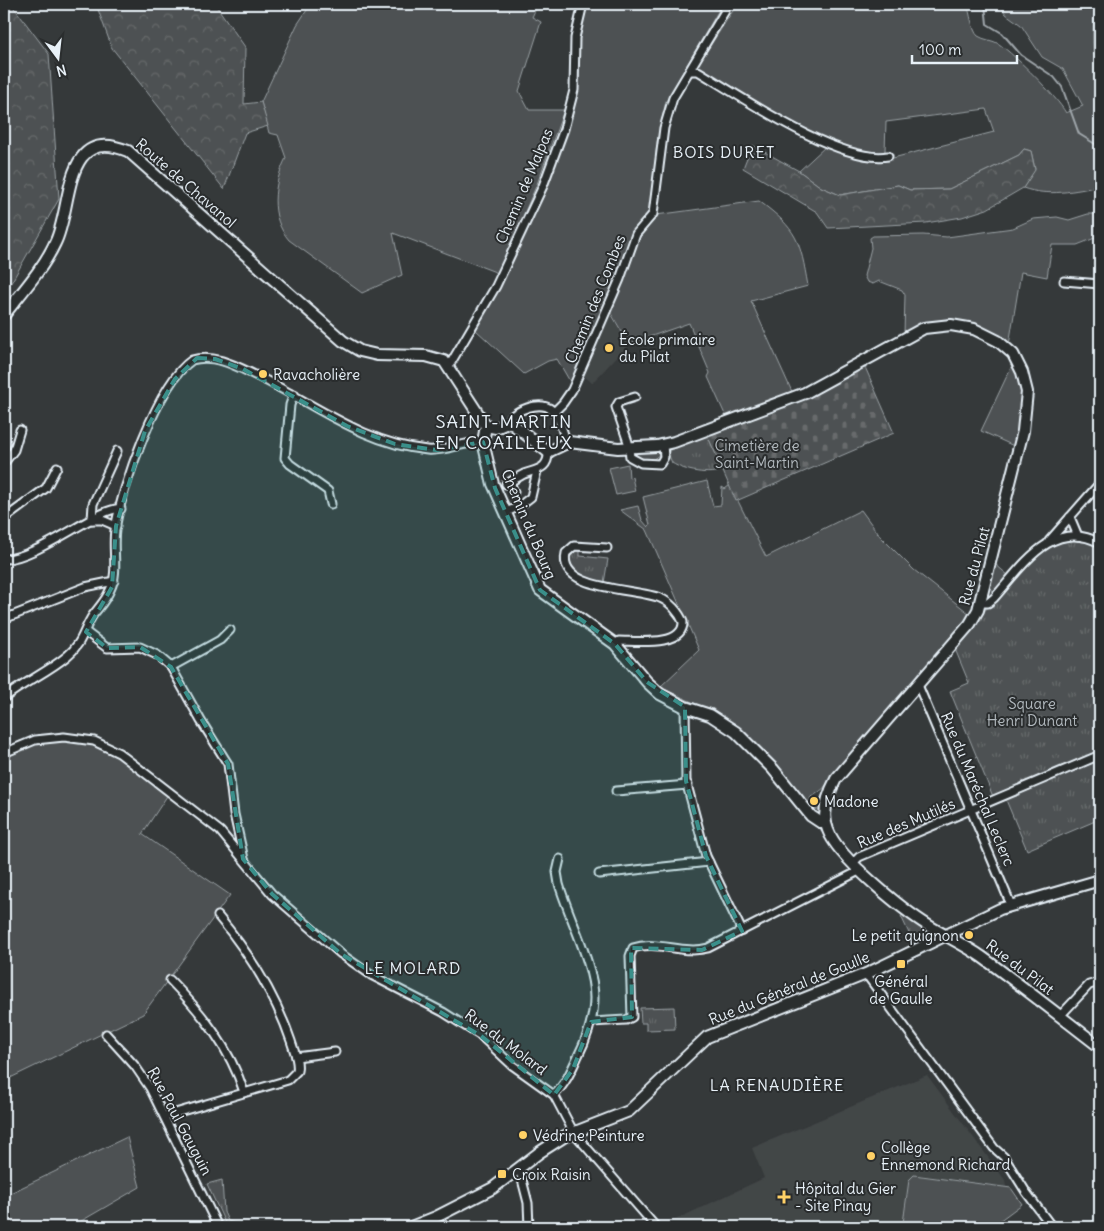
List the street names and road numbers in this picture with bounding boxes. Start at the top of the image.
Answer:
street label: Chemin de Malpas [491,125,557,247]
street label: Route de Chavanol [132,134,240,232]
street label: Chemin des Combes [561,232,630,366]
street label: Chemin du Bourg [497,466,561,582]
street label: Rue du Pilat [954,525,994,607]
street label: Rue du Maréchal Leclerc [937,709,1019,869]
street label: Rue des Mutilés [854,794,958,852]
street label: Rue du Pilat [982,935,1058,999]
street label: Rue du Général de Gaulle [706,947,872,1029]
street label: Rue du Molard [461,1005,551,1079]
street label: Rue Paul Gauguin [143,1064,217,1179]

